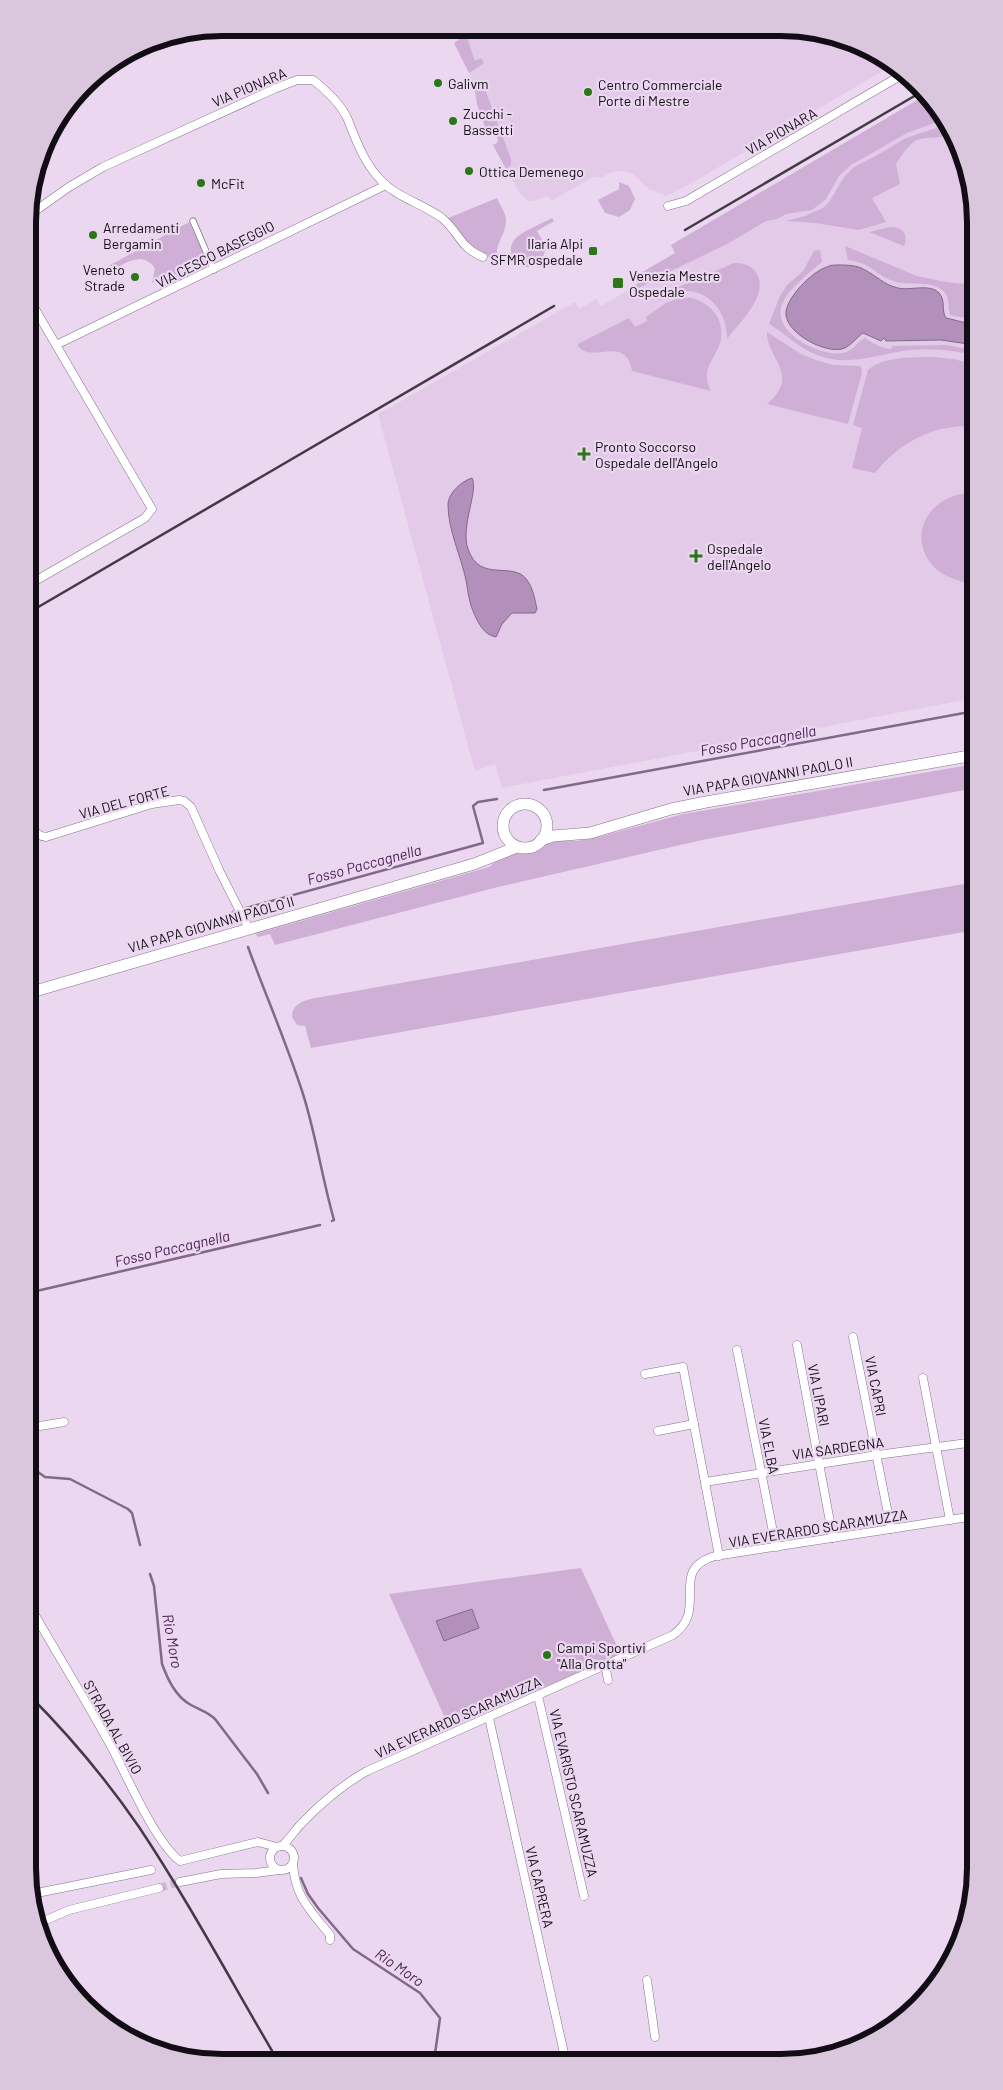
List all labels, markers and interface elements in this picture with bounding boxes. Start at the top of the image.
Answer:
street label: VIA PIONARA [209,63,289,110]
place label: Galivm [448,75,489,92]
place label: Centro Commerciale Porte di Mestre [598,76,722,109]
marker: Galivm [432,77,444,89]
marker: Centro Commerciale Porte di Mestre [582,86,594,98]
street label: VIA PIONARA [742,104,820,158]
place label: Zucchi - Bassetti [463,105,513,138]
marker: Zucchi - Bassetti [447,115,459,127]
place label: Ottica Demenego [479,163,584,180]
marker: Ottica Demenego [463,165,475,177]
place label: McFit [211,175,245,192]
marker: McFit [195,177,207,189]
street label: VIA CESCO BASEGGIO [153,217,277,291]
place label: Arredamenti Bergamin [103,219,179,252]
marker: Arredamenti Bergamin [87,229,99,241]
place label: Ilaria Alpi SFMR ospedale [491,235,583,268]
marker: Ilaria Alpi SFMR ospedale [587,245,599,257]
place label: Veneto Strade [83,261,125,294]
place label: Venezia Mestre Ospedale [629,267,720,300]
marker: Veneto Strade [129,271,141,283]
marker: Venezia Mestre Ospedale [611,276,625,290]
place label: Pronto Soccorso Ospedale dell'Angelo [595,438,718,471]
marker: Pronto Soccorso Ospedale dell'Angelo [577,447,591,461]
place label: Ospedale dell'Angelo [707,540,771,573]
marker: Ospedale dell'Angelo [689,549,703,563]
water label: Fosso Paccagnella [699,721,818,759]
street label: VIA PAPA GIOVANNI PAOLO II [682,753,854,799]
street label: VIA DEL FORTE [77,782,171,822]
water label: Fosso Paccagnella [305,840,423,888]
street label: VIA PAPA GIOVANNI PAOLO II [126,892,296,956]
water label: Fosso Paccagnella [113,1226,231,1270]
street label: VIA CAPRI [862,1355,890,1417]
street label: VIA LIPARI [805,1362,833,1428]
street label: VIA ELBA [755,1417,783,1476]
street label: VIA SARDEGNA [791,1433,885,1463]
street label: VIA EVERARDO SCARAMUZZA [728,1505,909,1551]
water label: Rio Moro [159,1612,187,1670]
place label: Campi Sportivi "Alla Grotta" [557,1639,646,1672]
marker: Campi Sportivi "Alla Grotta" [541,1649,553,1661]
street label: VIA EVERARDO SCARAMUZZA [372,1672,544,1761]
street label: STRADA AL BIVIO [80,1677,146,1777]
street label: VIA EVARISTO SCARAMUZZA [546,1707,602,1879]
street label: VIA CAPRERA [522,1845,558,1930]
water label: Rio Moro [372,1944,428,1990]

